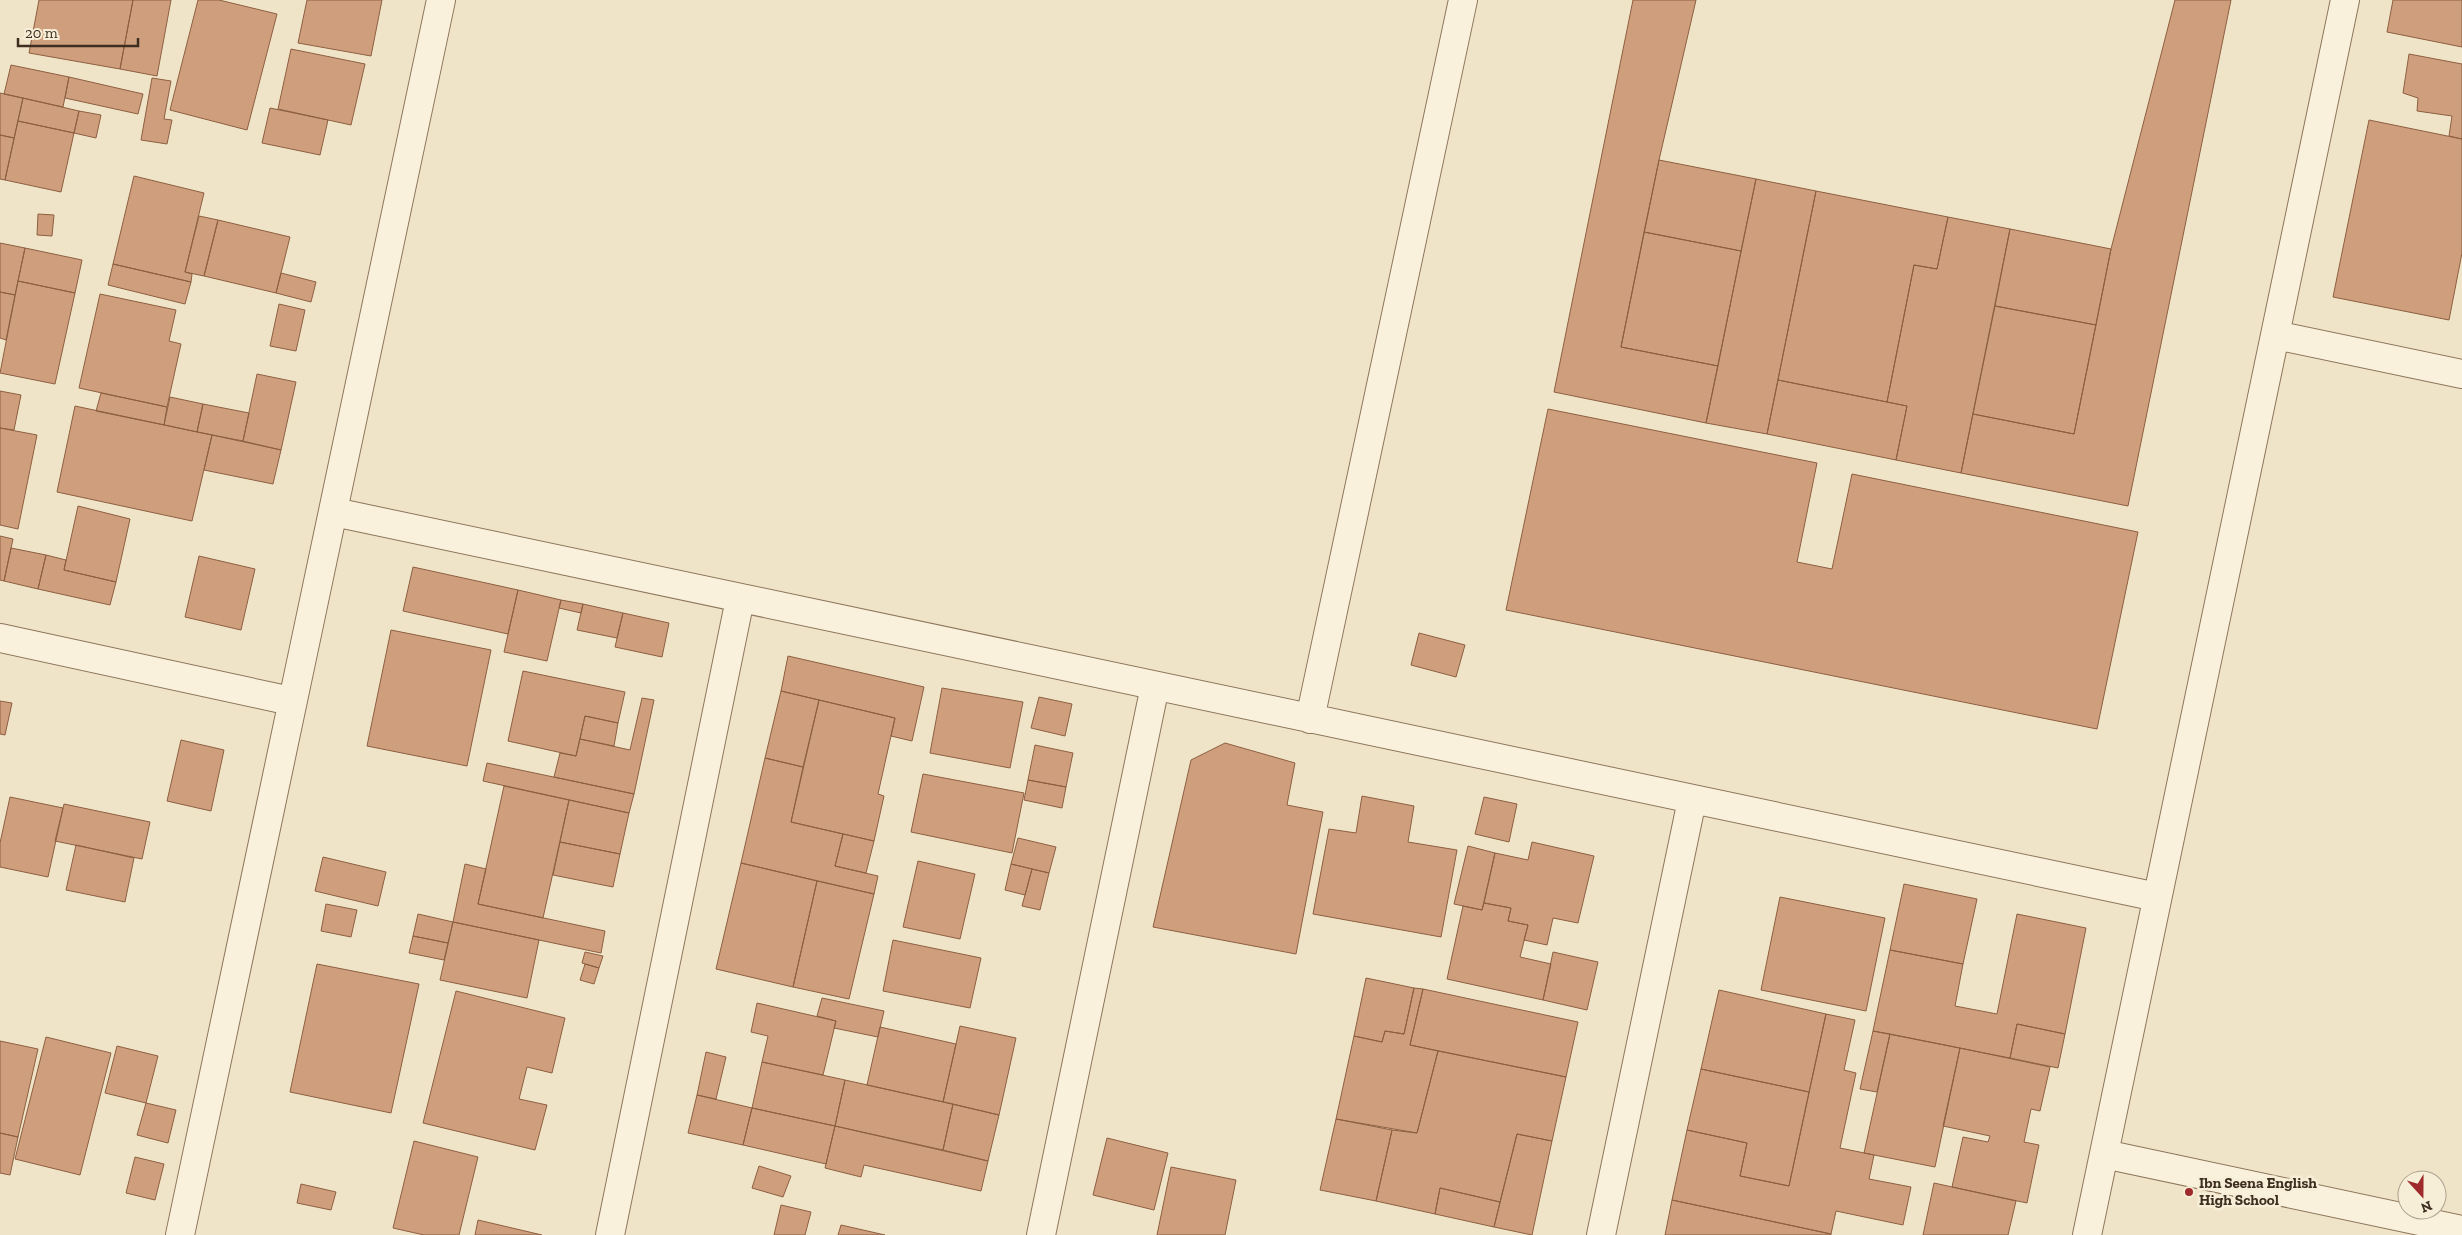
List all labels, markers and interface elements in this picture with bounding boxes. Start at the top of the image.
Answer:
scale bar [18,15,138,47]
text: 20 m [25,24,58,42]
north arrow [2397,1170,2447,1220]
place label: Ibn Seena English High School [2199,1174,2317,1209]
marker: Ibn Seena English High School [2183,1186,2195,1198]
text: N [2418,1197,2434,1217]

